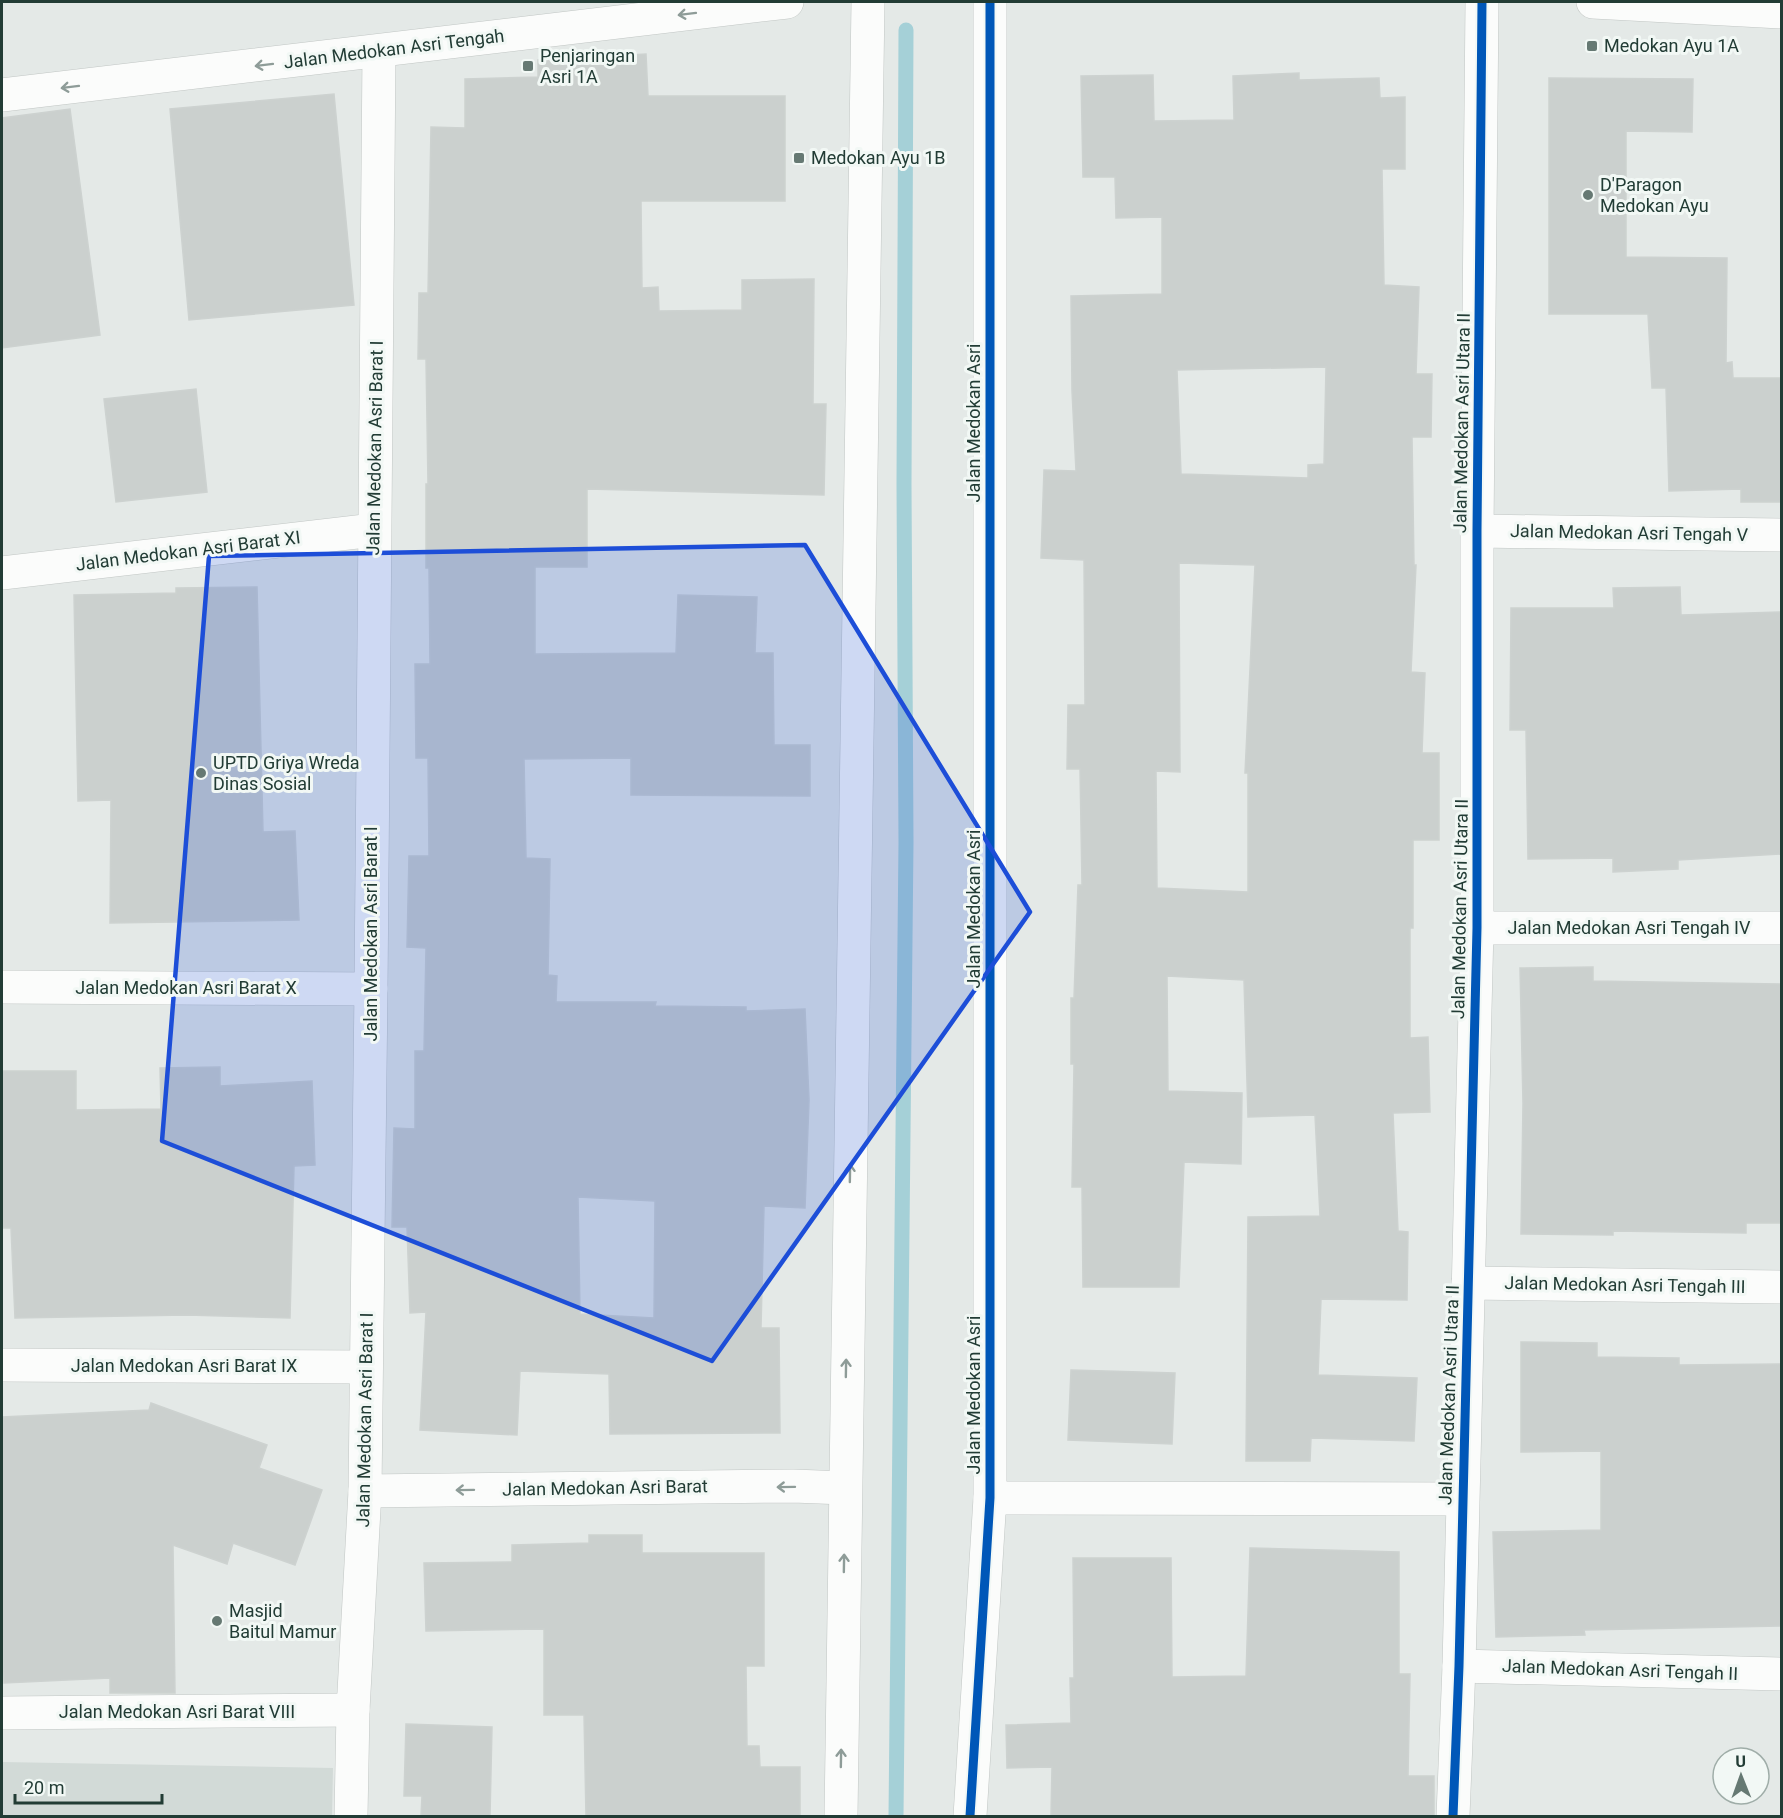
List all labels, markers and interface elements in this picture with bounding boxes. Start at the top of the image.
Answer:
one-way arrow [677,8,697,19]
street label: Jalan Medokan Asri Tengah [282,25,505,72]
place label: Medokan Ayu 1A [1604,35,1739,56]
marker: Medokan Ayu 1A [1585,39,1599,53]
place label: Penjaringan Asri 1A [540,45,635,87]
one-way arrow [255,59,274,70]
marker: Penjaringan Asri 1A [521,59,535,73]
one-way arrow [61,82,81,93]
place label: Medokan Ayu 1B [811,147,946,168]
marker: Medokan Ayu 1B [792,151,806,165]
place label: D'Paragon Medokan Ayu [1600,174,1709,216]
marker: D'Paragon Medokan Ayu [1581,188,1595,202]
street label: Jalan Medokan Asri Utara II [1449,313,1474,533]
street label: Jalan Medokan Asri Barat I [362,340,387,556]
street label: Jalan Medokan Asri [963,344,984,502]
street label: Jalan Medokan Asri Tengah V [1510,520,1749,545]
street label: Jalan Medokan Asri Barat XI [74,526,302,575]
place label: UPTD Griya Wreda Dinas Sosial [213,752,360,794]
marker: UPTD Griya Wreda Dinas Sosial [194,766,208,780]
street label: Jalan Medokan Asri Utara II [1447,799,1472,1019]
street label: Jalan Medokan Asri Barat I [360,826,381,1042]
street label: Jalan Medokan Asri [963,830,984,988]
street label: Jalan Medokan Asri Tengah IV [1508,917,1751,938]
street label: Jalan Medokan Asri Barat X [75,977,297,998]
one-way arrow [844,1164,855,1184]
street label: Jalan Medokan Asri Tengah III [1504,1272,1746,1297]
street label: Jalan Medokan Asri Utara II [1434,1284,1463,1505]
street label: Jalan Medokan Asri Barat I [352,1312,377,1528]
street label: Jalan Medokan Asri [963,1316,984,1474]
street label: Jalan Medokan Asri Barat IX [71,1355,297,1376]
one-way arrow [841,1359,852,1379]
street label: Jalan Medokan Asri Barat [502,1475,708,1500]
one-way arrow [777,1481,797,1492]
one-way arrow [456,1484,476,1495]
one-way arrow [838,1554,849,1574]
place label: Masjid Baitul Mamur [229,1600,336,1642]
marker: Masjid Baitul Mamur [210,1614,224,1628]
street label: Jalan Medokan Asri Tengah II [1502,1655,1738,1684]
street label: Jalan Medokan Asri Barat VIII [59,1701,295,1722]
north arrow [1711,1746,1771,1806]
one-way arrow [835,1749,847,1769]
text: U [1735,1752,1746,1771]
scale bar [15,1767,162,1805]
text: 20 m [24,1777,64,1798]

